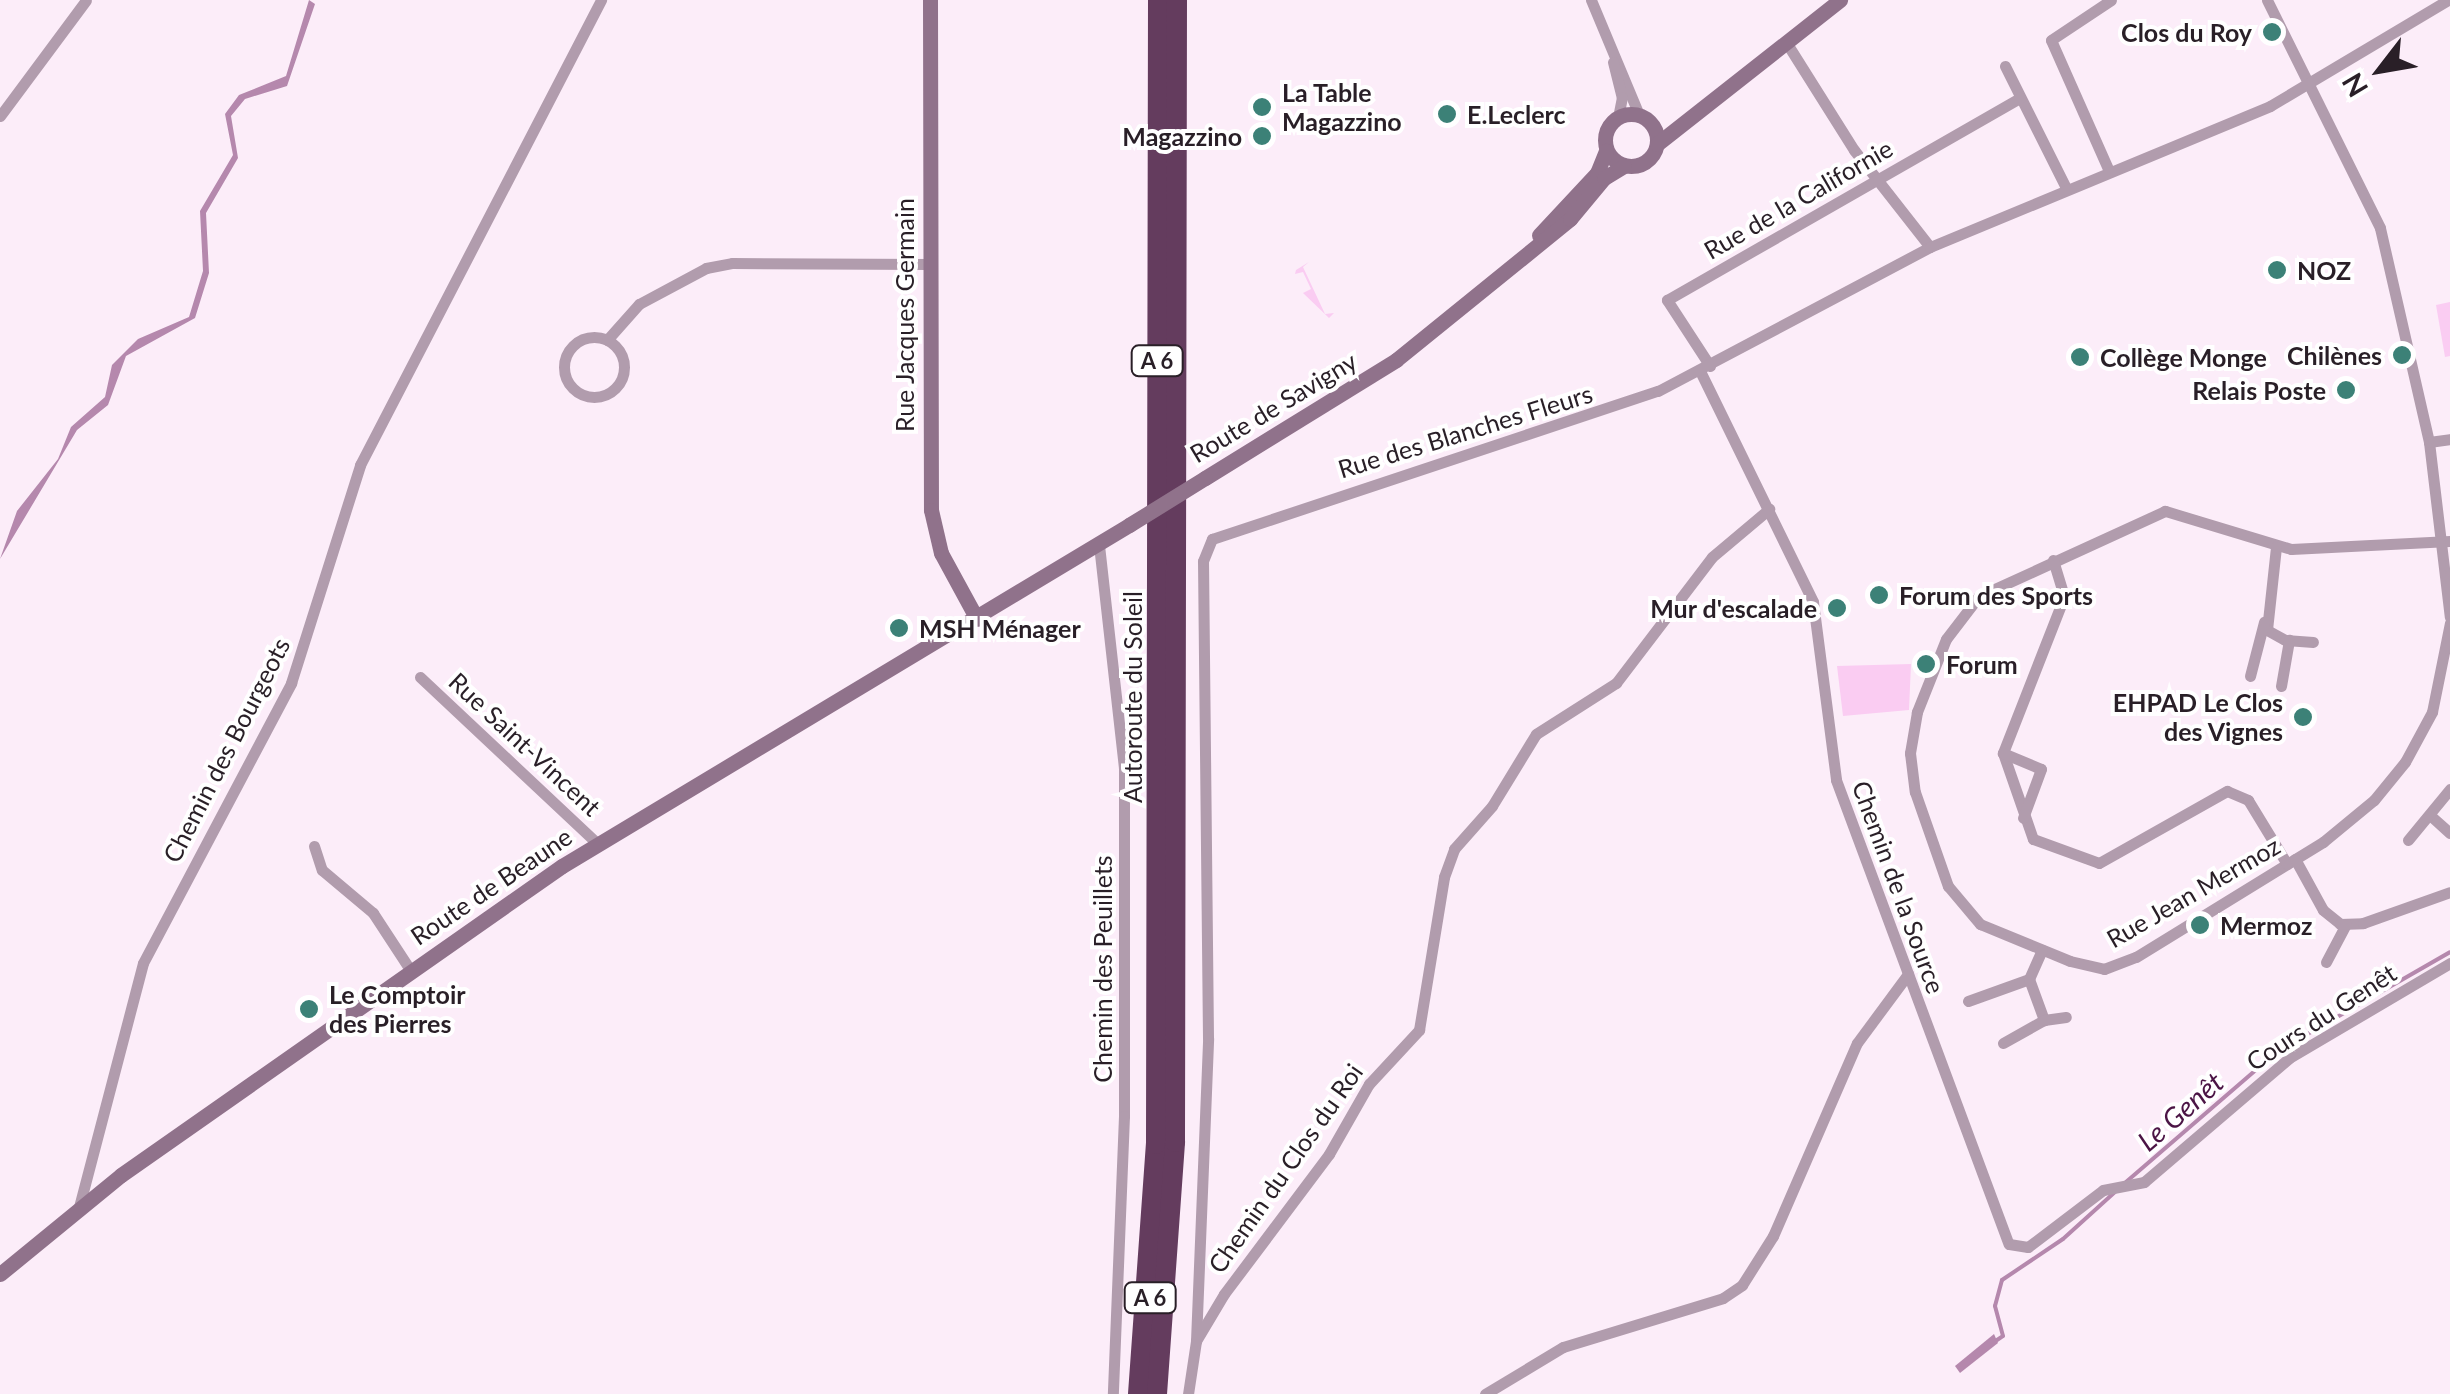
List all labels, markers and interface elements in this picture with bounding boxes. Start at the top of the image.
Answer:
place label: Clos du Roy [2121,17,2252,47]
north arrow [2330,20,2430,120]
marker: Clos du Roy [2261,21,2283,43]
text: N [2334,67,2374,103]
place label: La Table Magazzino [1282,78,1402,137]
marker: La Table Magazzino [1251,96,1273,118]
place label: E.Leclerc [1467,99,1566,129]
marker: E.Leclerc [1436,103,1458,125]
place label: Magazzino [1122,121,1242,151]
marker: Magazzino [1251,125,1273,147]
street label: Rue de la Californie [1698,133,1898,265]
street label: Rue Jacques Germain [889,198,919,432]
place label: NOZ [2297,255,2351,285]
marker: NOZ [2266,259,2288,281]
place label: Chilènes [2287,340,2382,370]
place label: Collège Monge [2100,342,2267,372]
road number: A 6 [1130,344,1184,378]
marker: Chilènes [2391,344,2413,366]
street label: Route de Savigny [1184,345,1362,469]
marker: Collège Monge [2069,346,2091,368]
place label: Relais Poste [2192,375,2326,405]
street label: Rue des Blanches Fleurs [1334,378,1596,484]
marker: Relais Poste [2335,379,2357,401]
place label: Forum des Sports [1899,580,2093,610]
marker: Forum des Sports [1868,584,1890,606]
street label: Autoroute du Soleil [1117,591,1147,803]
place label: Mur d'escalade [1650,593,1817,623]
marker: Mur d'escalade [1826,597,1848,619]
place label: MSH Ménager [919,613,1081,643]
marker: MSH Ménager [888,617,910,639]
street label: Chemin des Bourgeots [156,633,296,867]
place label: Forum [1946,649,2018,679]
marker: Forum [1915,653,1937,675]
street label: Rue Saint-Vincent [443,666,607,822]
place label: EHPAD Le Clos des Vignes [2113,688,2283,747]
marker: EHPAD Le Clos des Vignes [2292,706,2314,728]
street label: Chemin de la Source [1847,777,1951,997]
street label: Route de Beaune [405,821,577,951]
street label: Rue Jean Mermoz [2101,830,2285,954]
street label: Chemin des Peuillets [1087,855,1117,1083]
place label: Mermoz [2220,910,2312,940]
marker: Mermoz [2189,914,2211,936]
street label: Cours du Genêt [2241,957,2401,1077]
place label: Le Comptoir des Pierres [329,980,466,1039]
marker: Le Comptoir des Pierres [298,998,320,1020]
street label: Chemin du Clos du Roi [1201,1058,1369,1278]
water label: Le Genêt [2130,1065,2230,1157]
road number: A 6 [1122,1281,1178,1315]

